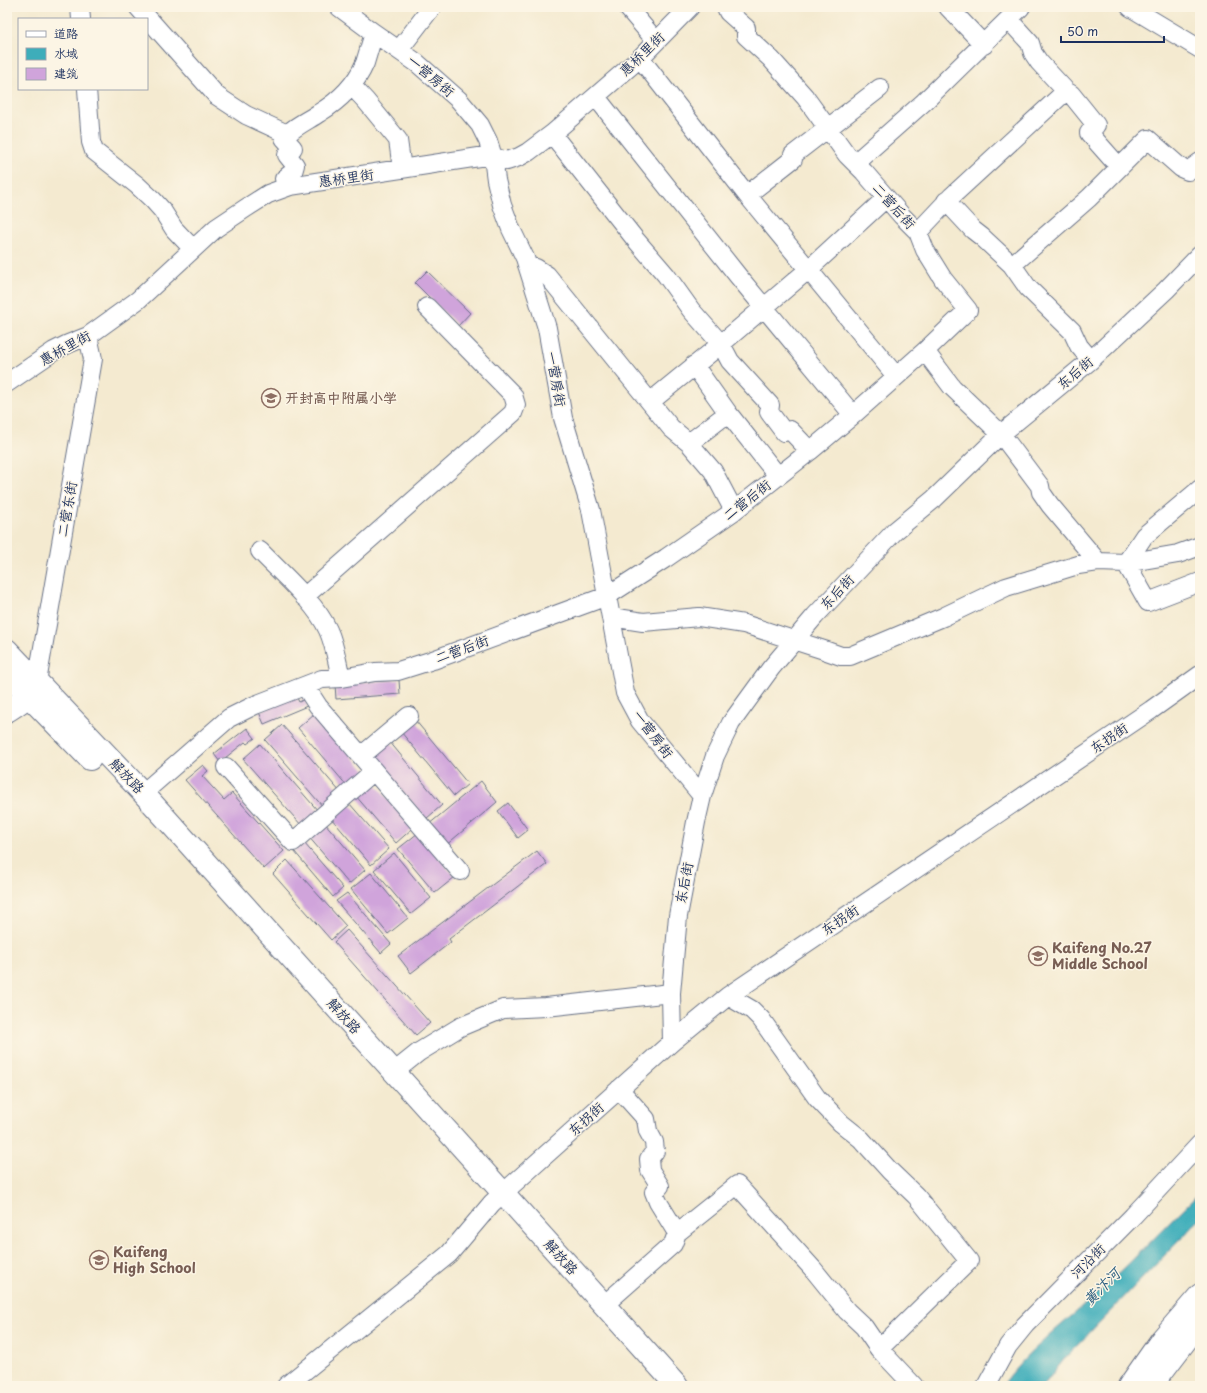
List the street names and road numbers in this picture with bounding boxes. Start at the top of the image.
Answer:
street label: 惠桥里街 [614,27,669,81]
street label: 一营房街 [403,50,460,102]
street label: 惠桥里街 [317,163,375,192]
street label: 二营后街 [868,178,921,233]
street label: 惠桥里街 [35,325,94,370]
street label: 一营房街 [541,350,572,408]
street label: 东后街 [1052,351,1098,394]
street label: 二营后街 [718,474,775,525]
street label: 二营东街 [51,480,82,538]
street label: 东后街 [815,569,859,614]
street label: 二营后街 [432,629,492,668]
street label: 一营房街 [628,705,679,762]
street label: 东拐街 [1085,717,1132,758]
street label: 解放路 [105,753,150,798]
street label: 东后街 [669,860,698,906]
street label: 东拐街 [816,899,863,940]
street label: 解放路 [323,993,366,1038]
street label: 东拐街 [563,1097,608,1140]
street label: 解放路 [540,1234,583,1279]
street label: 河沿街 [1065,1238,1110,1283]

